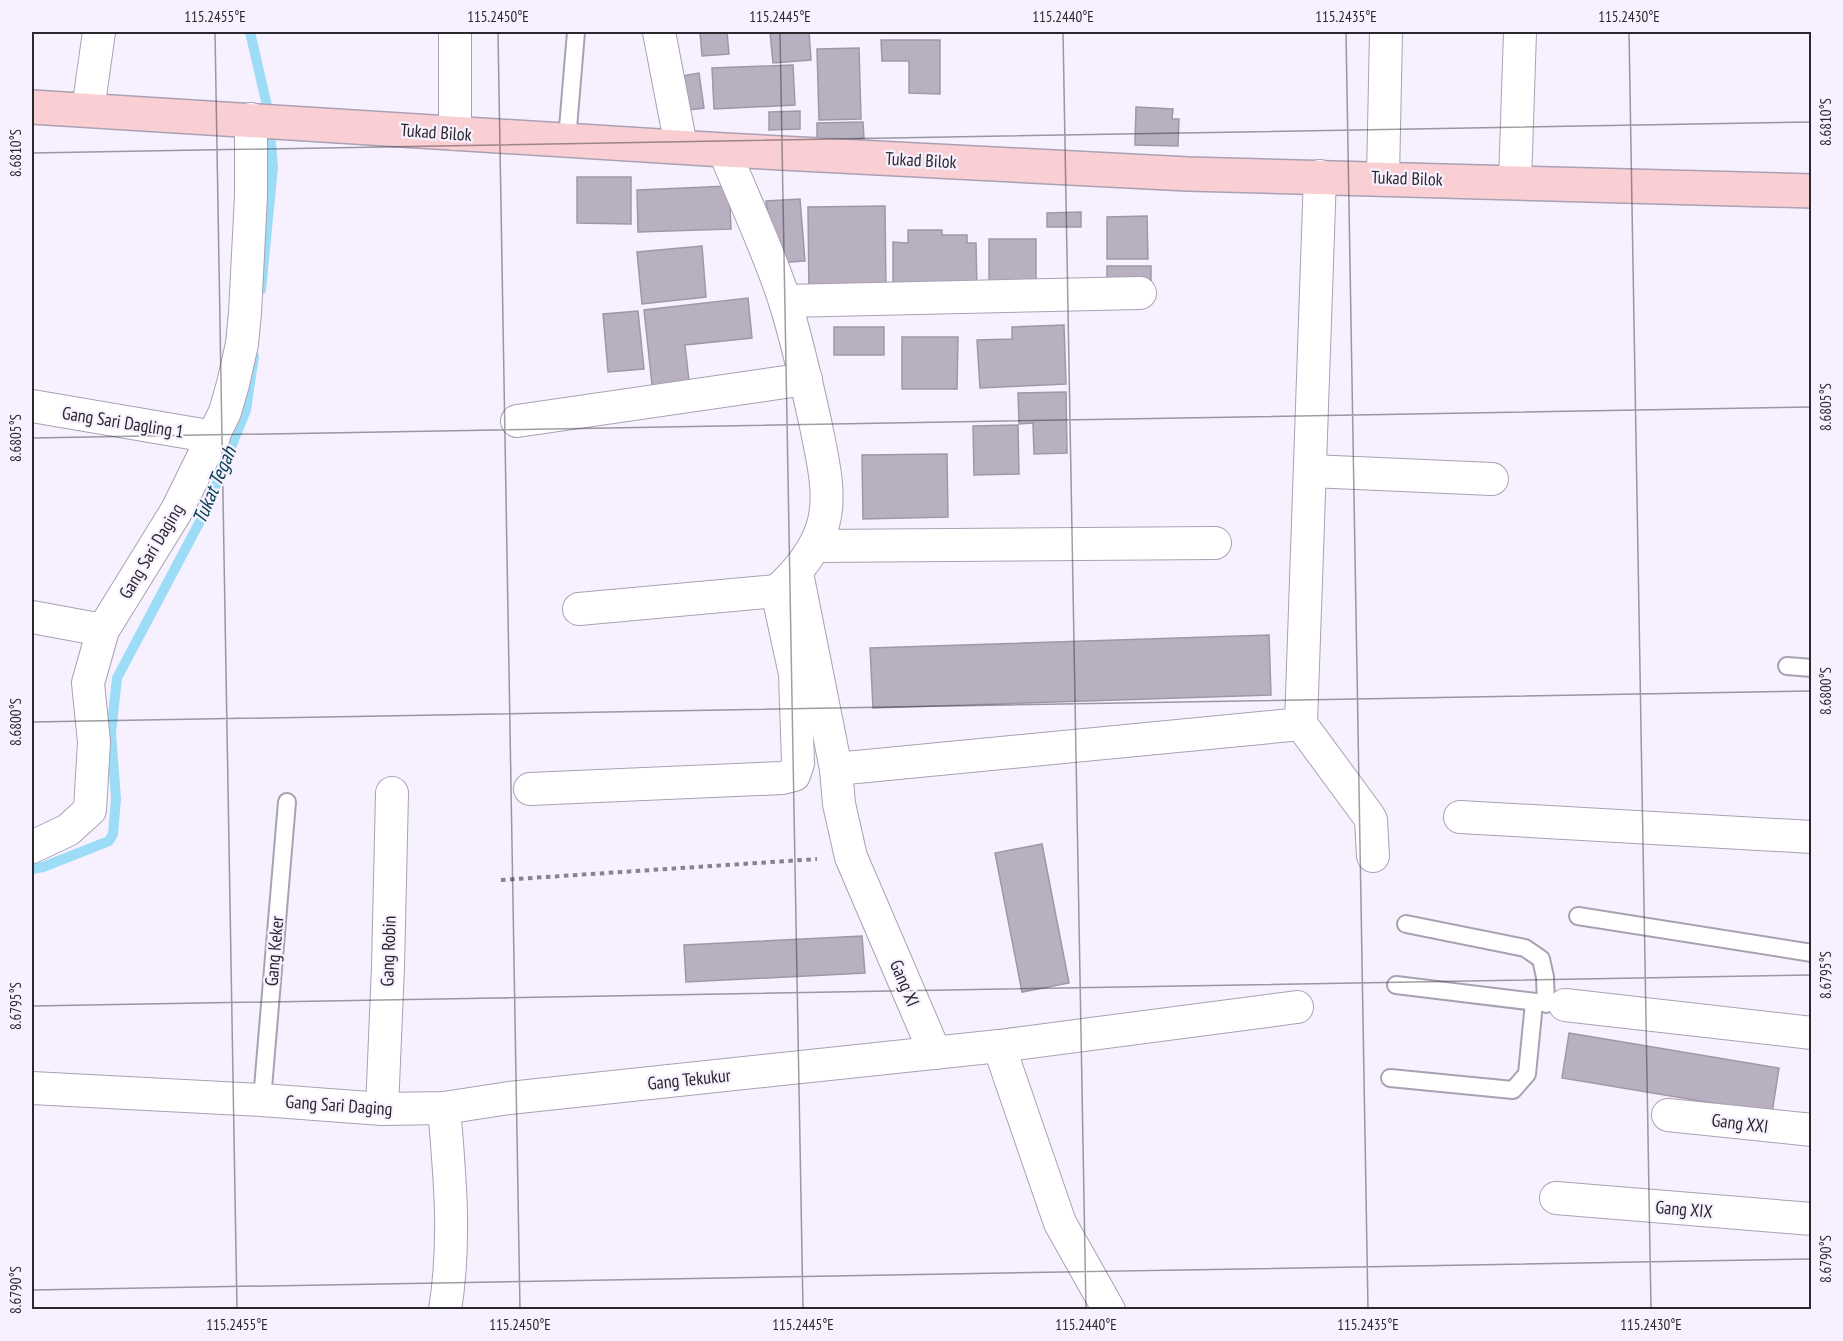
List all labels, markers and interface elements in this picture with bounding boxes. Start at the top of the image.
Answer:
text: 115.2455°E [184,7,246,26]
text: 115.2450°E [467,7,529,26]
text: 115.2445°E [749,7,811,26]
text: 115.2440°E [1032,7,1094,26]
text: 115.2435°E [1315,7,1377,26]
text: 115.2430°E [1598,7,1660,26]
text: 8.6810°S [1816,98,1835,146]
street label: Tukad Bilok [400,118,472,146]
text: 8.6810°S [6,129,25,177]
street label: Tukad Bilok [885,147,957,173]
street label: Tukad Bilok [1371,165,1443,191]
text: 8.6805°S [1816,383,1835,431]
street label: Gang Sari Dagling 1 [60,401,186,443]
text: 8.6805°S [6,414,25,462]
water label: Tukat Tegah [186,441,242,528]
street label: Gang Sari Daging [114,499,188,603]
text: 8.6800°S [1816,667,1835,715]
text: 8.6800°S [6,698,25,746]
street label: Gang Keker [259,915,289,987]
street label: Gang Robin [375,915,401,987]
text: 8.6795°S [1816,951,1835,999]
street label: Gang XI [885,956,925,1010]
text: 8.6795°S [6,982,25,1030]
street label: Gang Tekukur [646,1063,732,1095]
street label: Gang Sari Daging [285,1090,393,1120]
street label: Gang XXI [1710,1108,1770,1138]
street label: Gang XIX [1654,1195,1714,1223]
text: 8.6790°S [1816,1235,1835,1283]
text: 8.6790°S [6,1266,25,1314]
text: 115.2455°E [206,1315,268,1334]
text: 115.2450°E [489,1315,551,1334]
text: 115.2445°E [772,1315,834,1334]
text: 115.2440°E [1055,1315,1117,1334]
text: 115.2435°E [1337,1315,1399,1334]
text: 115.2430°E [1620,1315,1682,1334]

